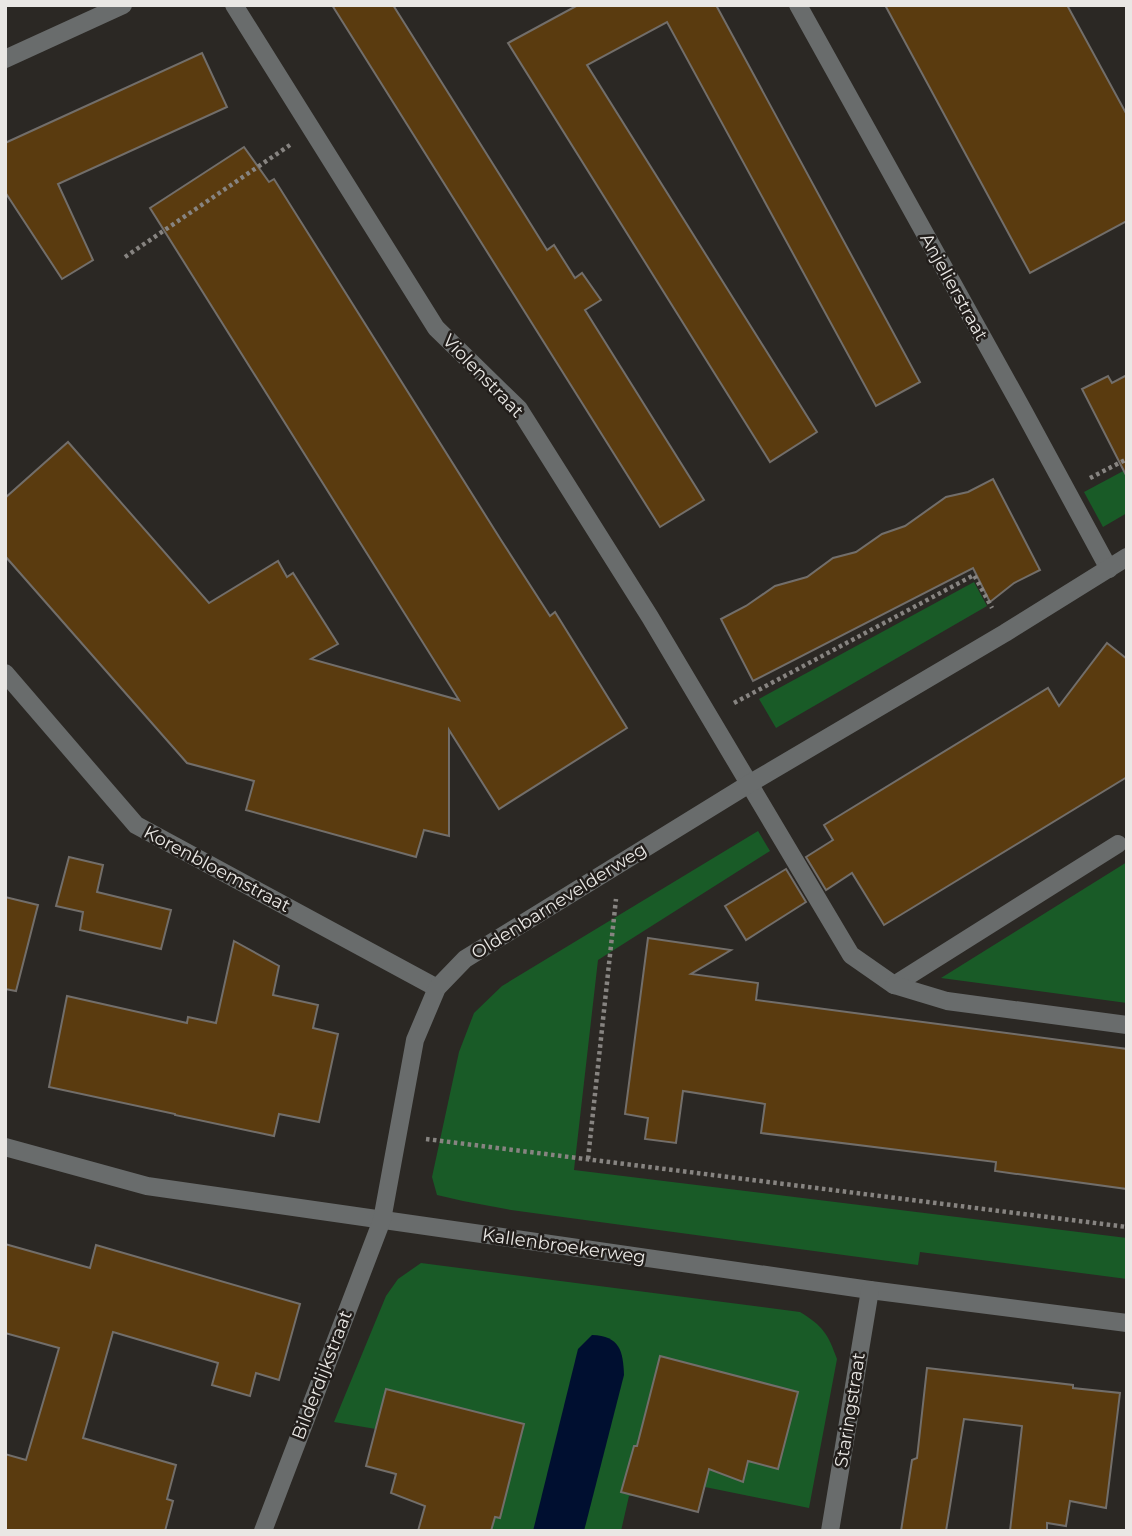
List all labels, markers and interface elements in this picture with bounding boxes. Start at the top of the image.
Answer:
street label: Anjelierstraat [915,229,993,345]
street label: Violenstraat [438,330,528,422]
street label: Korenbloemstraat [140,821,294,917]
street label: Oldenbarnevelderweg [467,838,651,964]
street label: Kallenbroekerweg [481,1224,647,1268]
street label: Bilderdijkstraat [287,1307,357,1443]
street label: Staringstraat [830,1351,870,1469]

